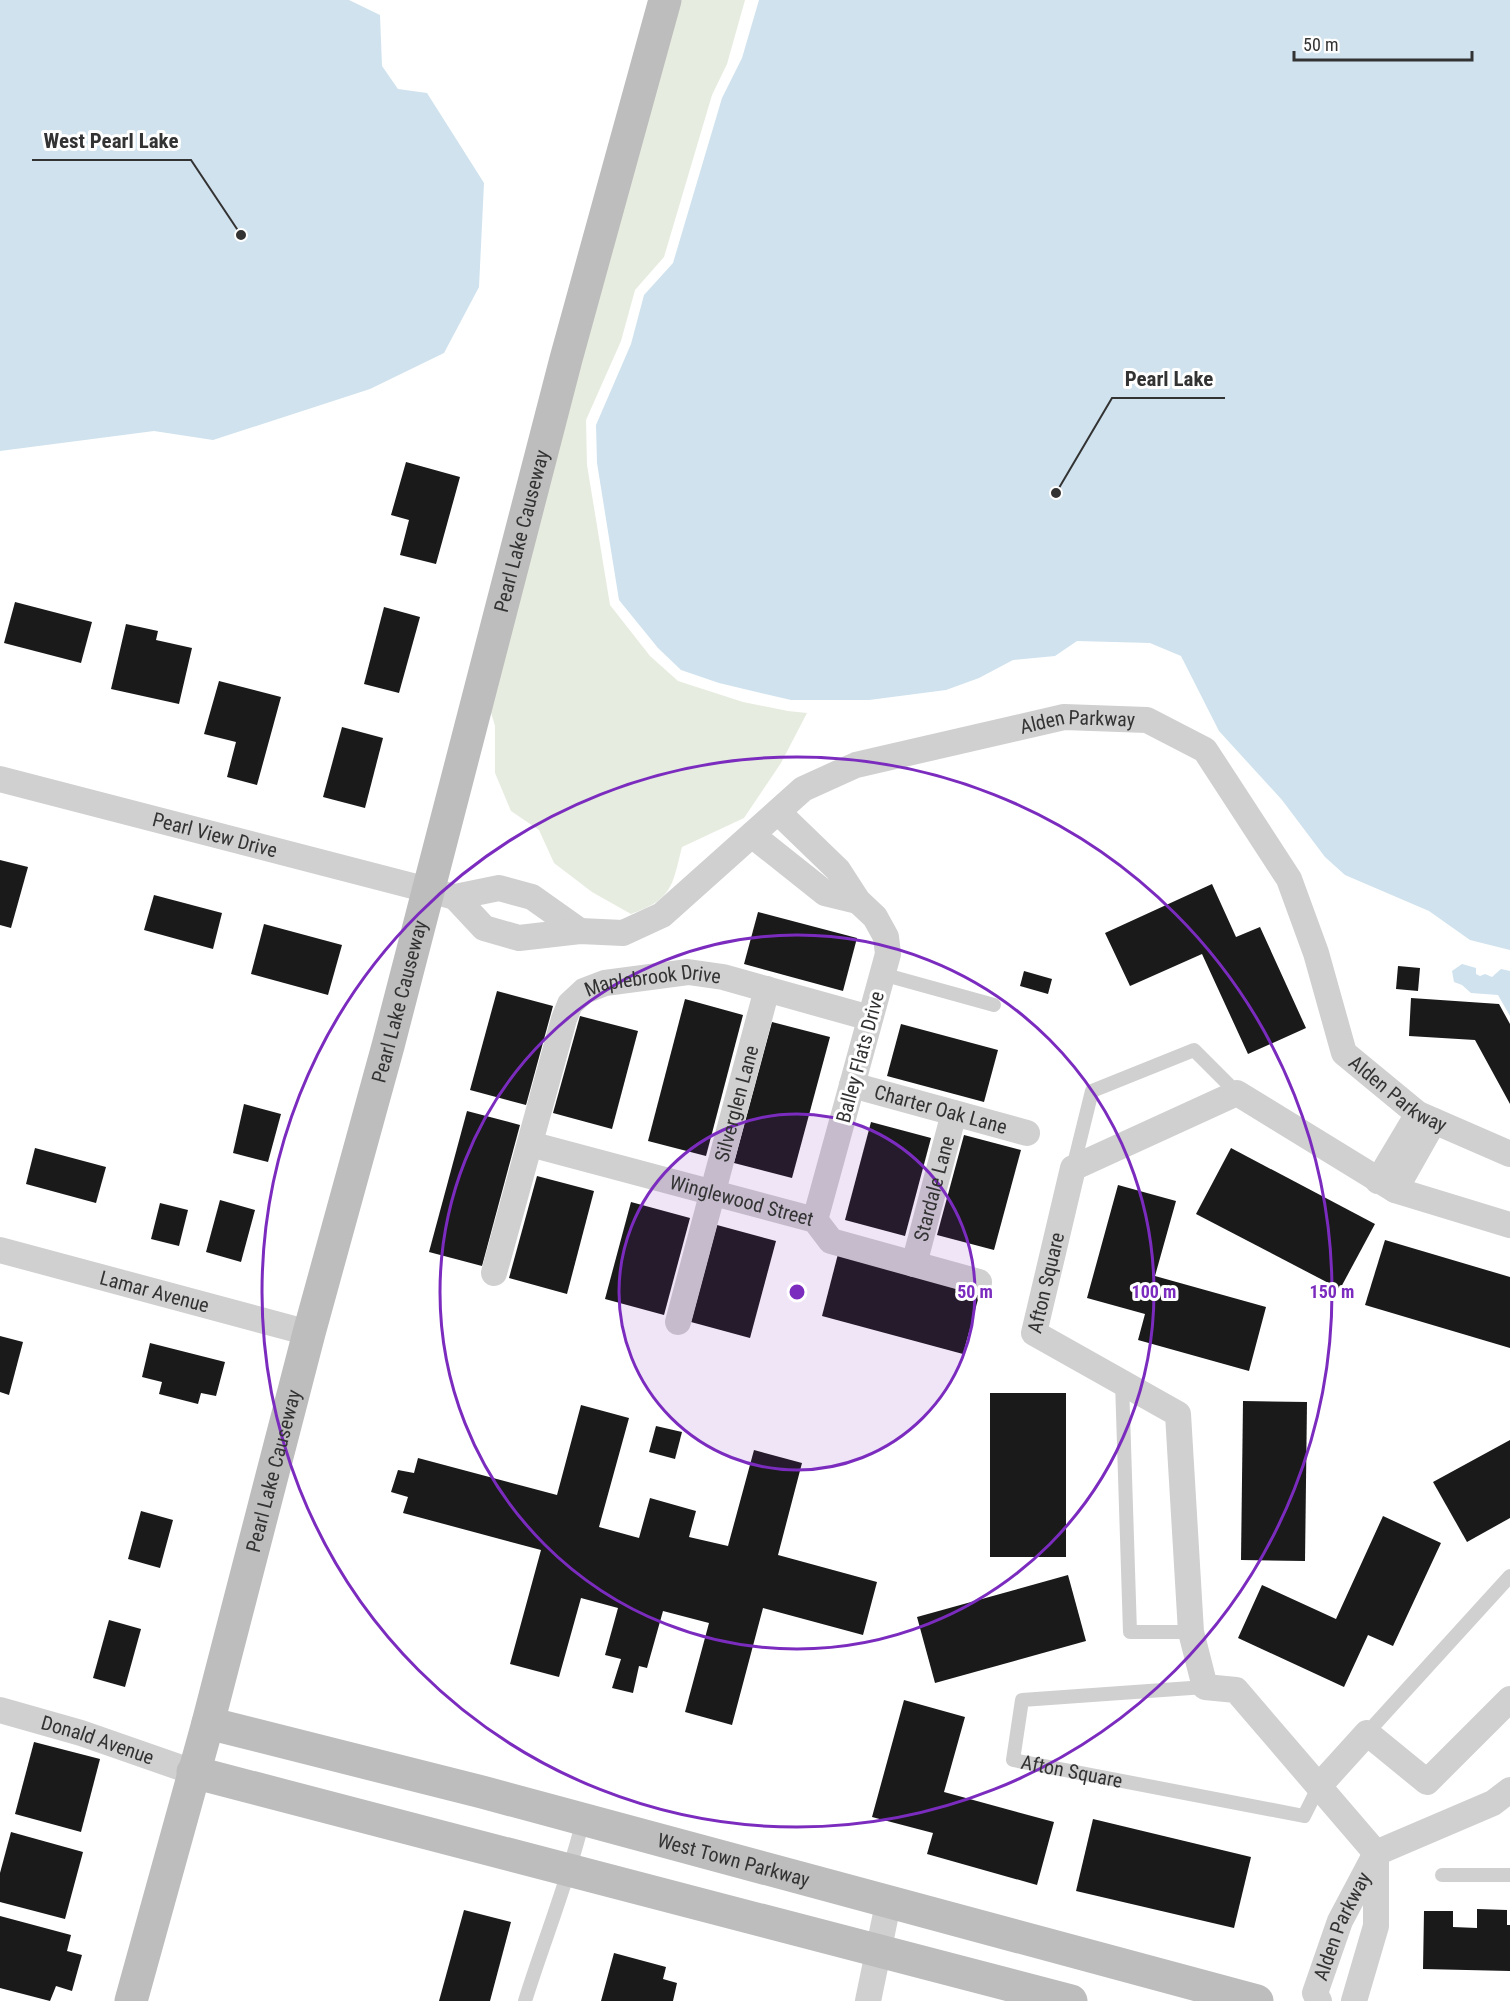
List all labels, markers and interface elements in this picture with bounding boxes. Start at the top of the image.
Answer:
scale bar [1294,24,1472,62]
text: 50 m [1303,34,1338,55]
callout: West Pearl Lake [32,121,191,160]
text: West Pearl Lake [44,129,178,153]
callout: Pearl Lake [1112,359,1225,398]
text: Pearl Lake [1125,367,1213,391]
street label: Pearl Lake Causeway [489,447,554,615]
street label: Alden Parkway [1017,705,1135,739]
street label: Pearl View Drive [150,807,280,862]
street label: Pearl Lake Causeway [366,918,432,1085]
street label: Maplebrook Drive [581,960,722,1002]
street label: Balley Flats Drive [831,989,889,1125]
street label: Silverglen Lane [709,1043,763,1165]
street label: Alden Parkway [1344,1050,1451,1137]
street label: Charter Oak Lane [872,1080,1010,1139]
street label: Stardale Lane [909,1133,959,1244]
street label: Winglewood Street [667,1170,816,1231]
street label: Afton Square [1022,1230,1069,1336]
street label: Lamar Avenue [97,1265,212,1318]
text: 50 m [957,1281,993,1302]
text: 100 m [1132,1281,1176,1302]
text: 150 m [1310,1281,1354,1302]
centre of rings [787,1282,807,1302]
street label: Pearl Lake Causeway [241,1387,306,1555]
street label: Donald Avenue [38,1710,157,1769]
street label: Afton Square [1019,1750,1125,1793]
street label: West Town Parkway [655,1828,812,1892]
street label: Alden Parkway [1308,1868,1376,1984]

